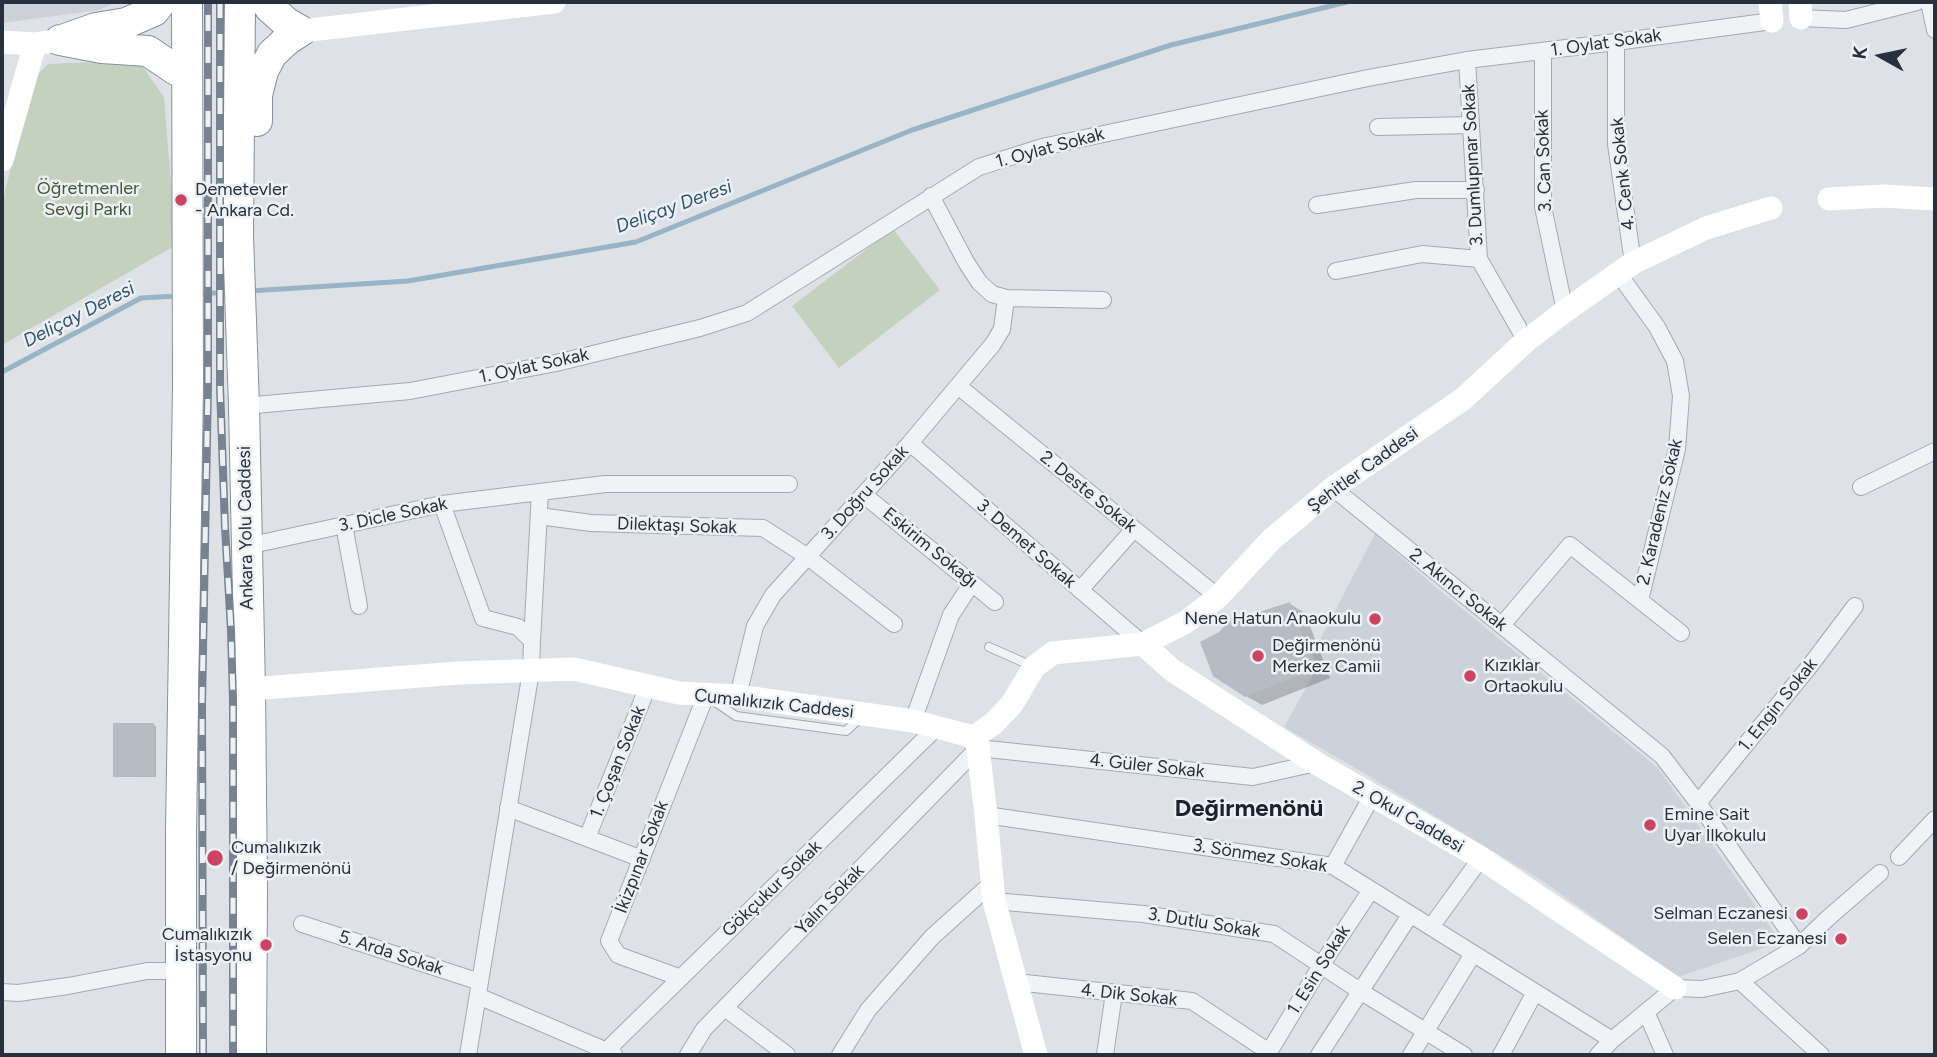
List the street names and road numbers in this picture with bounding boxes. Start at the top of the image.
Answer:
street label: 1. Oylat Sokak [1549,25,1663,61]
street label: 3. Dumlupınar Sokak [1458,83,1488,247]
street label: 3. Can Sokak [1531,109,1557,213]
street label: 4. Cenk Sokak [1606,117,1640,231]
street label: 1. Oylat Sokak [993,123,1107,173]
street label: 1. Oylat Sokak [477,344,591,388]
street label: Şehitler Caddesi [1303,423,1423,517]
street label: 2. Karadeniz Sokak [1633,437,1687,587]
street label: 3. Doğru Sokak [817,441,913,545]
street label: Ankara Yolu Caddesi [234,446,258,610]
street label: 2. Deste Sokak [1035,447,1141,537]
street label: 3. Dicle Sokak [337,493,449,537]
street label: 3. Demet Sokak [972,495,1080,593]
street label: Eskirim Sokağı [878,503,982,593]
street label: Dilektaşı Sokak [617,513,737,539]
street label: 2. Akıncı Sokak [1405,544,1511,636]
street label: 1. Engin Sokak [1734,654,1822,756]
street label: Cumalıkızık Caddesi [693,685,855,723]
street label: 1. Çoşan Sokak [586,703,650,821]
street label: 4. Güler Sokak [1089,749,1205,783]
street label: 2. Okul Caddesi [1348,776,1468,858]
street label: İkizpınar Sokak [611,798,673,916]
street label: 3. Sönmez Sokak [1191,835,1329,877]
street label: Gökçukur Sokak [718,836,826,942]
street label: Yalın Sokak [791,860,869,940]
street label: 3. Dutlu Sokak [1146,903,1262,943]
street label: 1. Esin Sokak [1283,921,1355,1019]
street label: 5. Arda Sokak [336,926,446,980]
street label: 4. Dik Sokak [1080,979,1178,1011]

